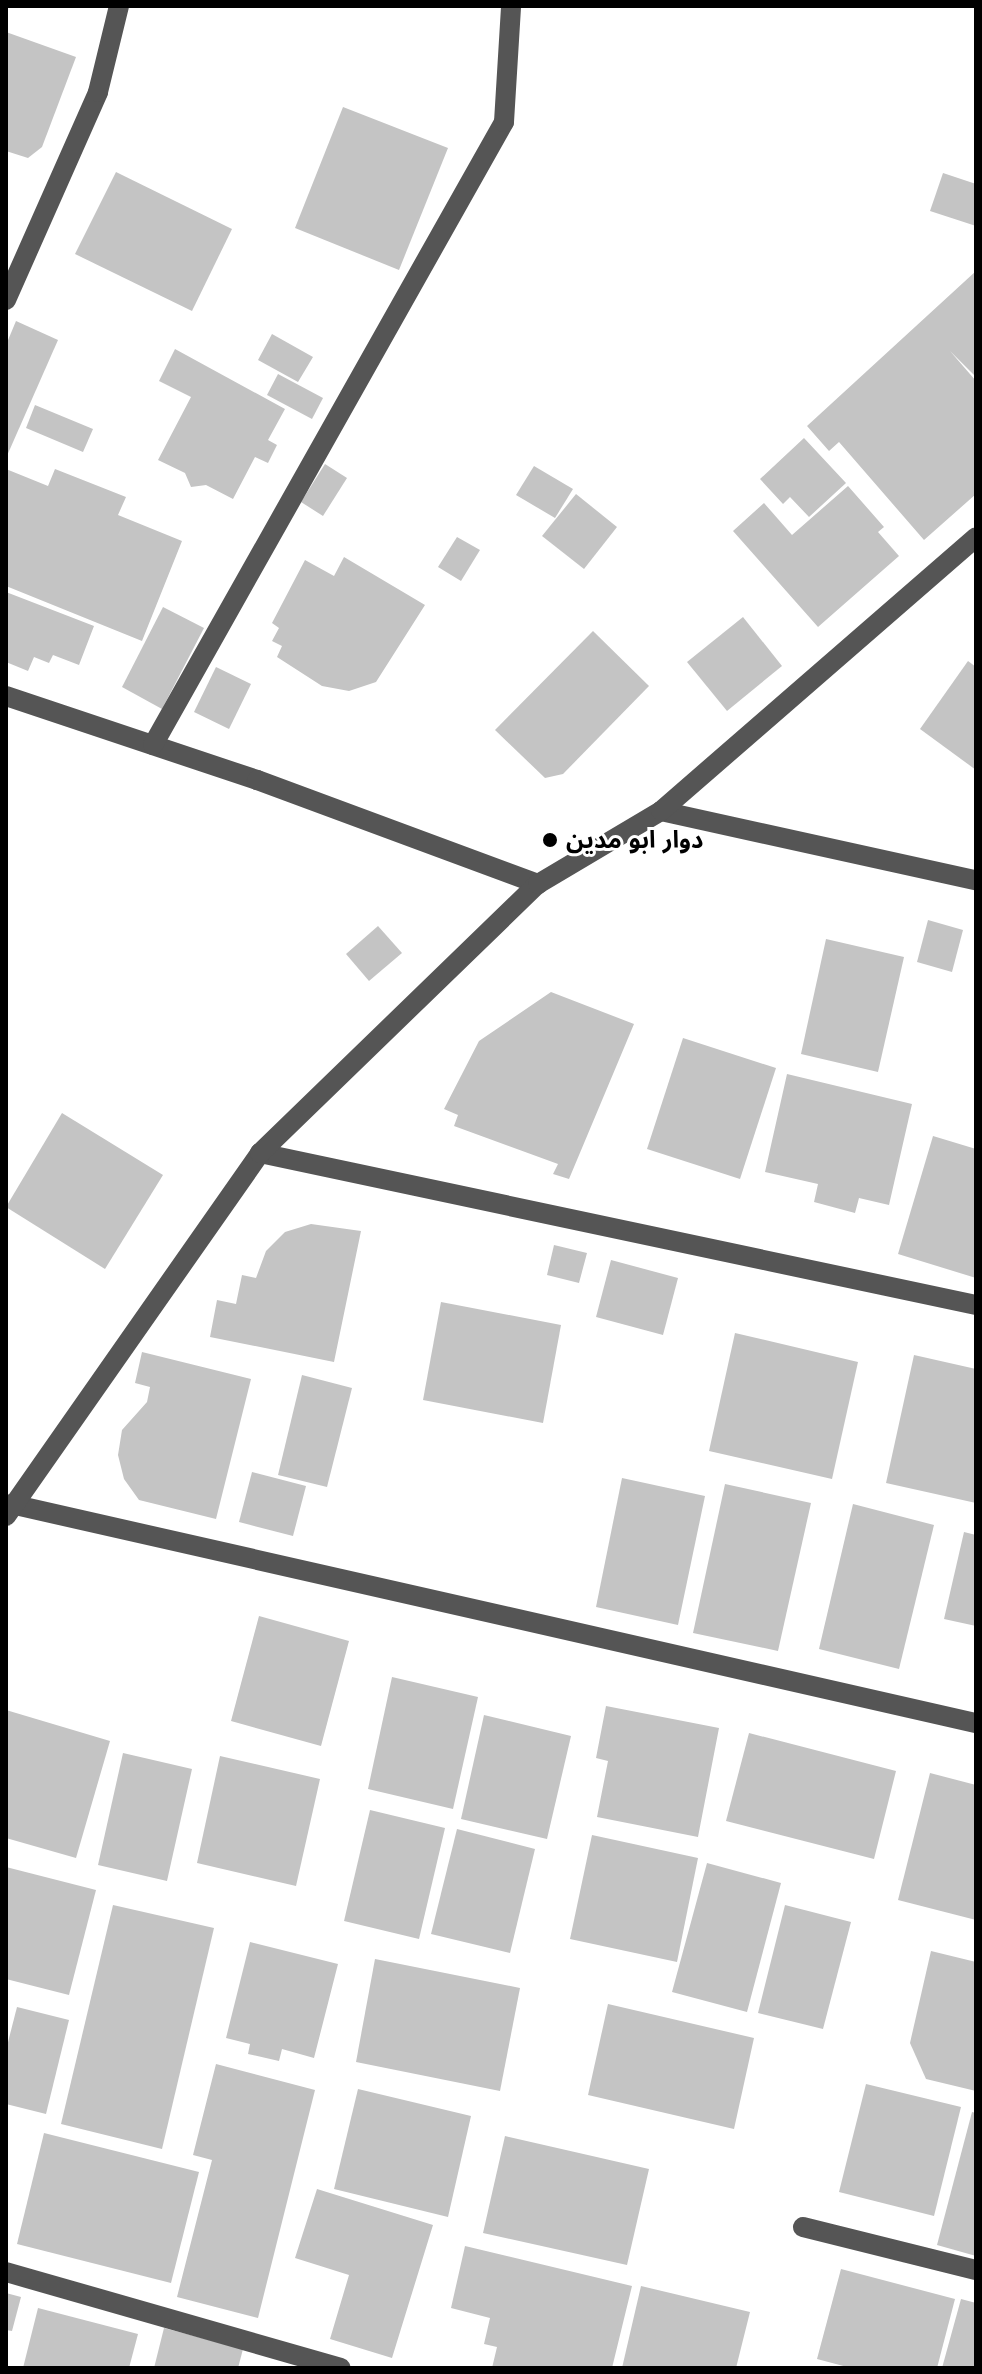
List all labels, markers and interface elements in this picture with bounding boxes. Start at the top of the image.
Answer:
place label: دوار ابو مدين [566,826,703,854]
marker: دوار ابو مدين [541,831,559,849]

